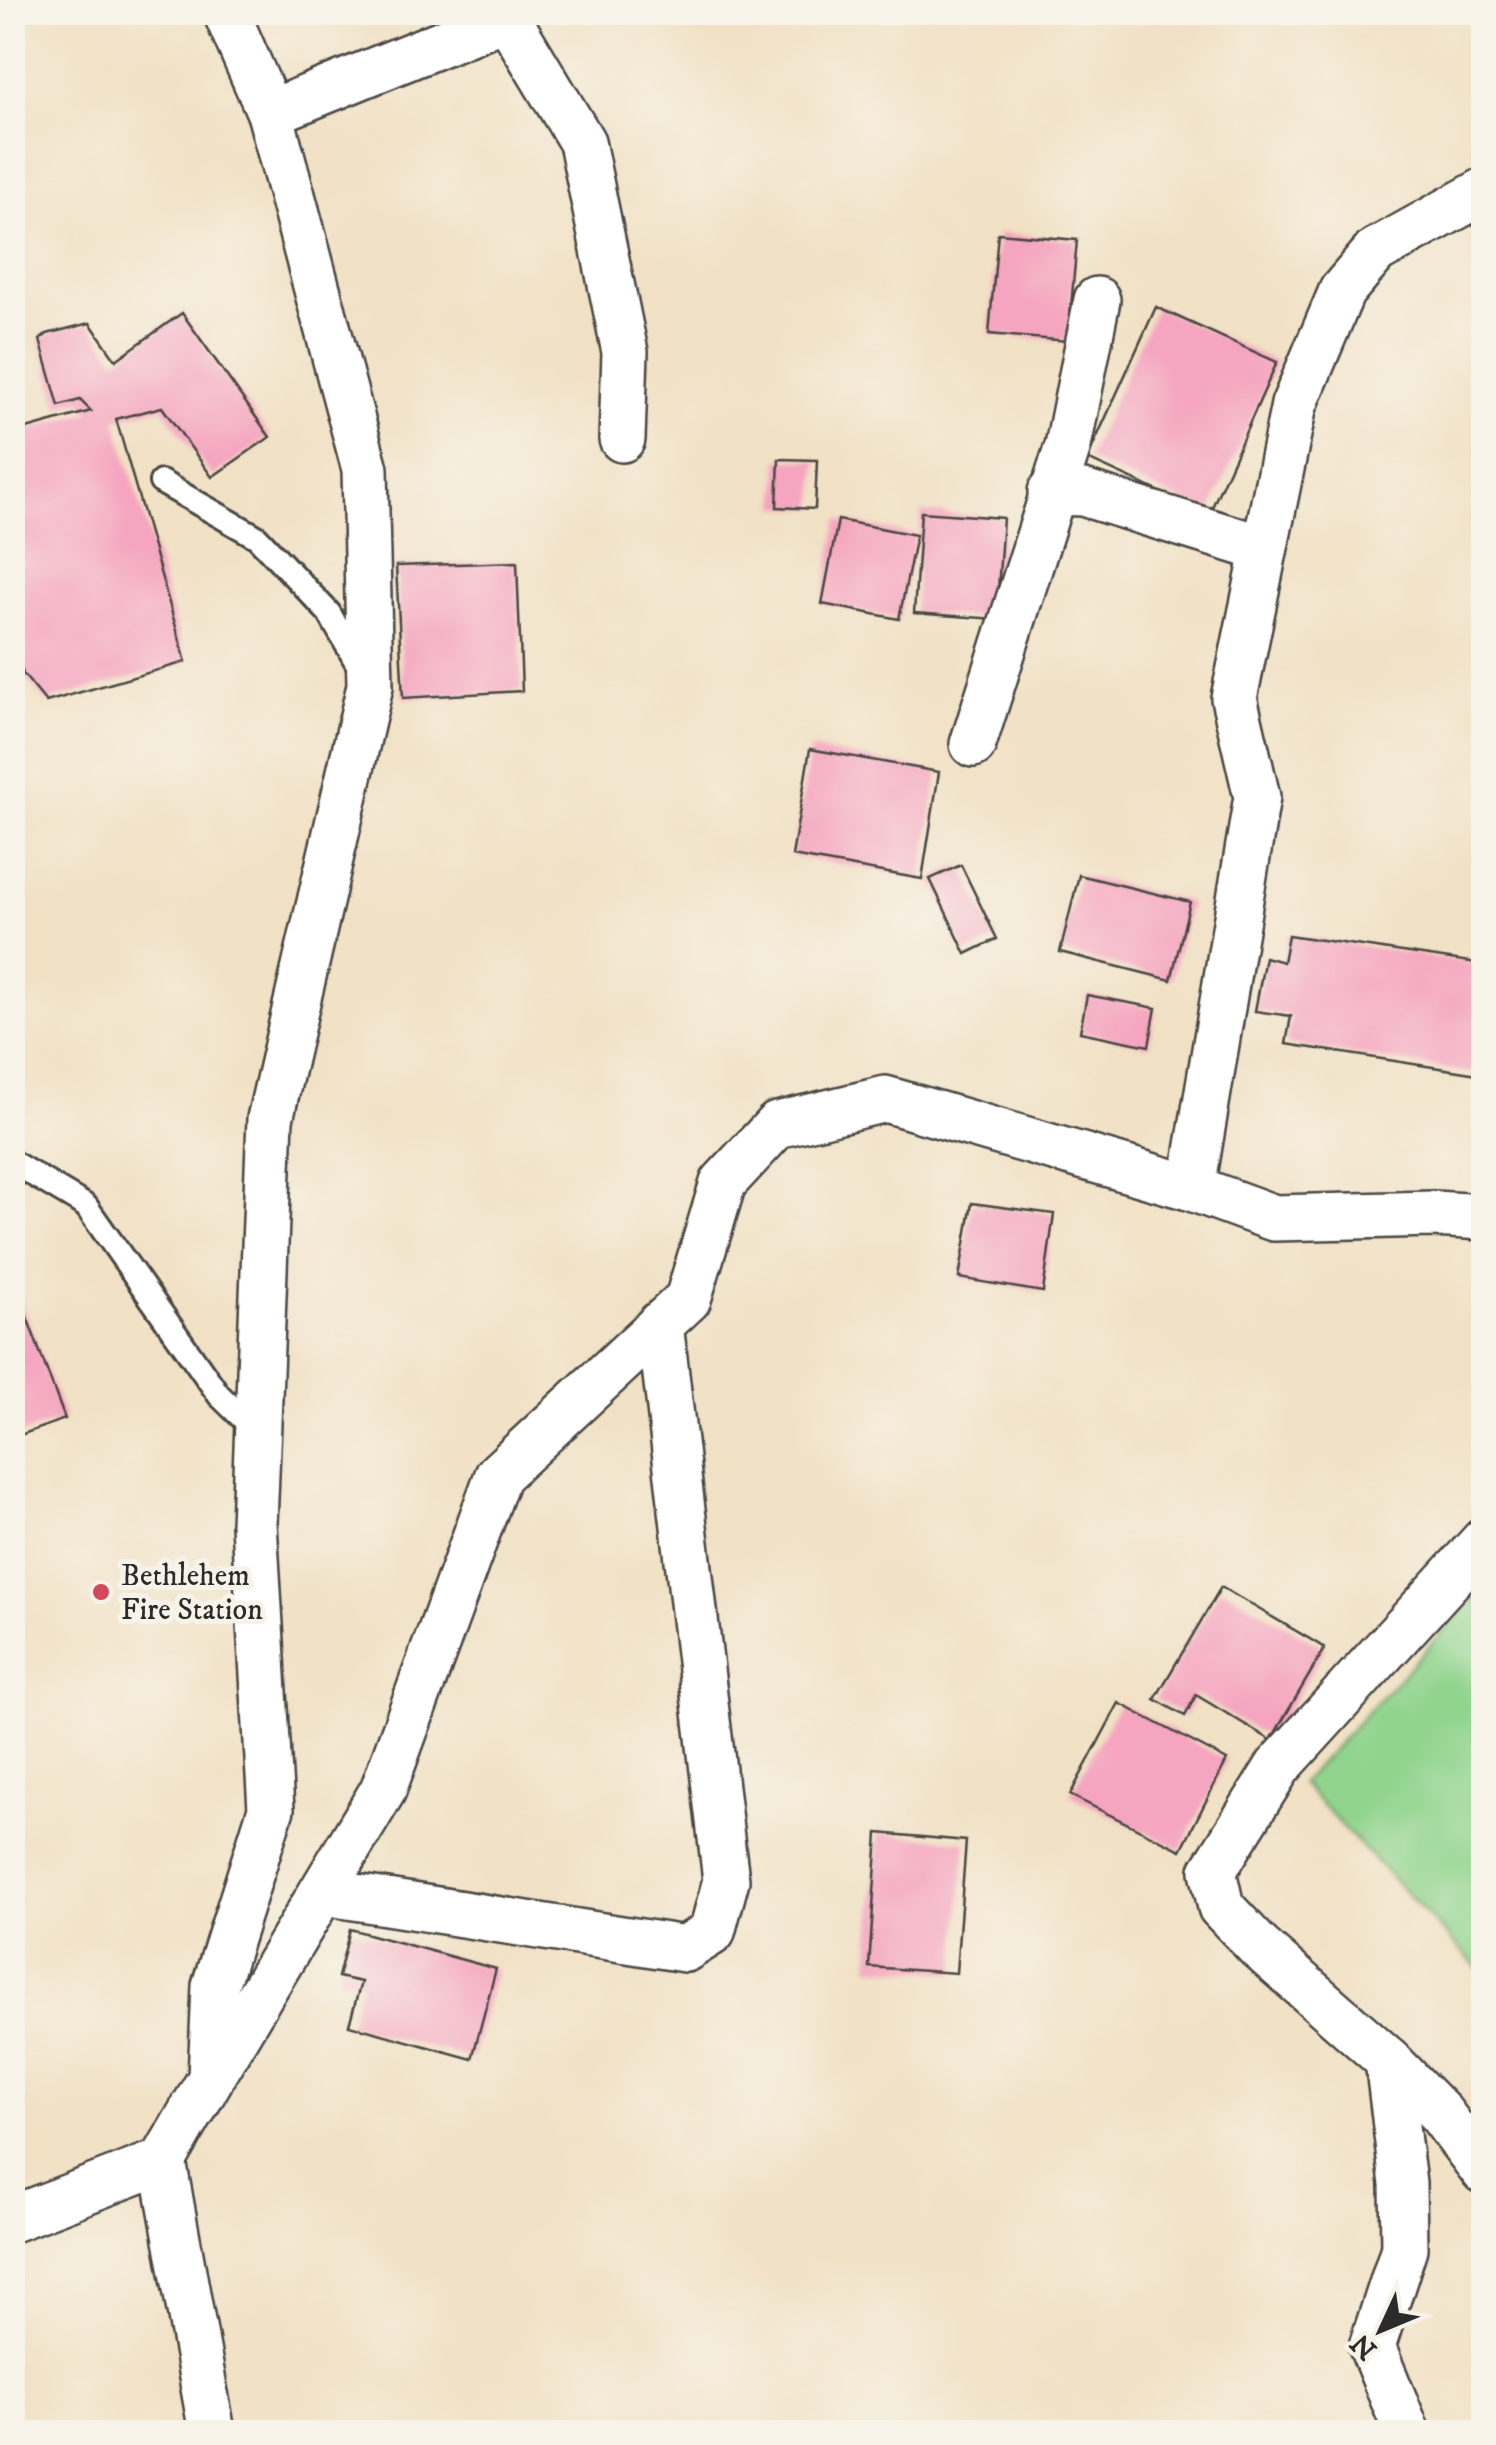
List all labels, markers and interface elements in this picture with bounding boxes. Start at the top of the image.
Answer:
place label: Bethlehem Fire Station [121,1558,263,1629]
marker: Bethlehem Fire Station [90,1581,112,1603]
north arrow [1331,2280,1431,2380]
text: N [1344,2326,1385,2367]

